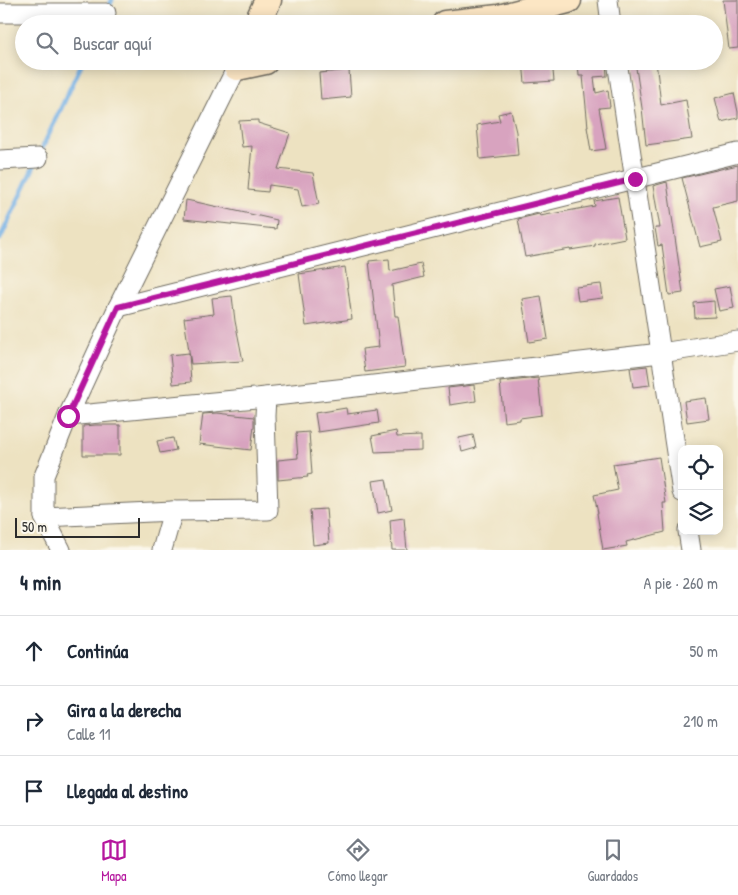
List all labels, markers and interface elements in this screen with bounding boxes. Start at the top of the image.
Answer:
search box [15,15,723,70]
icon: search [33,29,61,57]
text: Buscar aquí [73,30,152,56]
route end [624,168,647,191]
route start [57,405,80,428]
map controls [678,445,723,535]
button: locate [678,445,723,490]
button: layers [678,490,723,535]
scale bar [15,515,140,538]
text: 50 m [22,517,47,536]
text: 4 min [20,568,61,597]
text: A pie · 260 m [644,572,718,594]
icon: ahead [20,637,48,665]
text: Continúa [67,638,128,664]
text: 50 m [690,640,718,662]
text: Gira a la derecha [67,697,181,723]
icon: right [20,707,48,735]
text: 210 m [683,710,718,732]
text: Calle 11 [67,723,111,745]
icon: arrive [20,777,48,805]
text: Llegada al destino [67,778,188,804]
tab: Mapa [100,836,128,885]
tab: Cómo llegar [327,836,388,885]
tab: Guardados [588,836,638,885]

